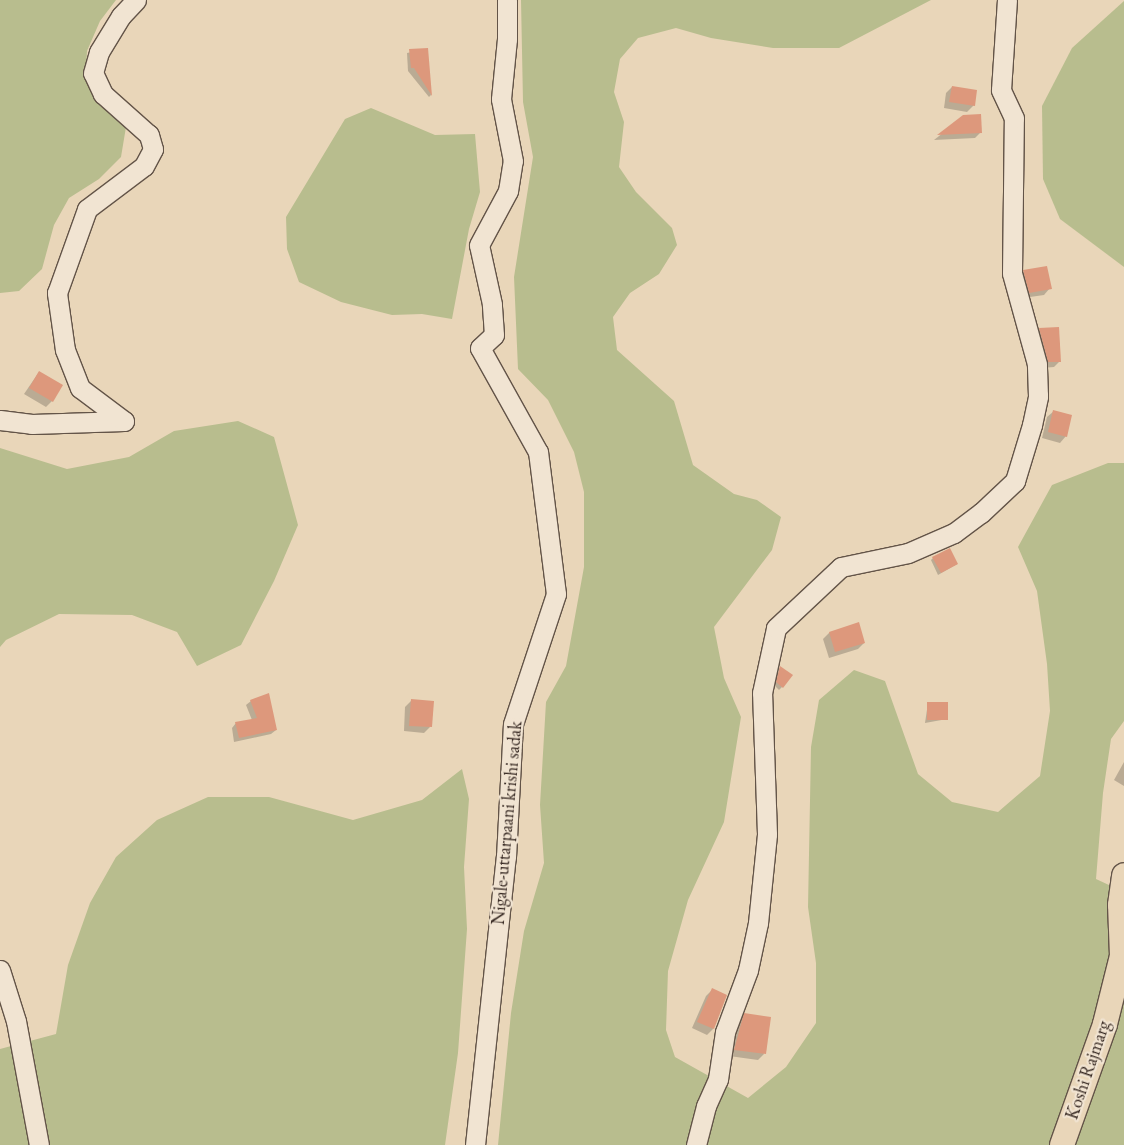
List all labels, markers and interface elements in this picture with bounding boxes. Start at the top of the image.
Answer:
street label: Nigale-uttarpaani krishi sadak [487,720,527,926]
street label: Koshi Rajmarg [1061,1018,1115,1122]

